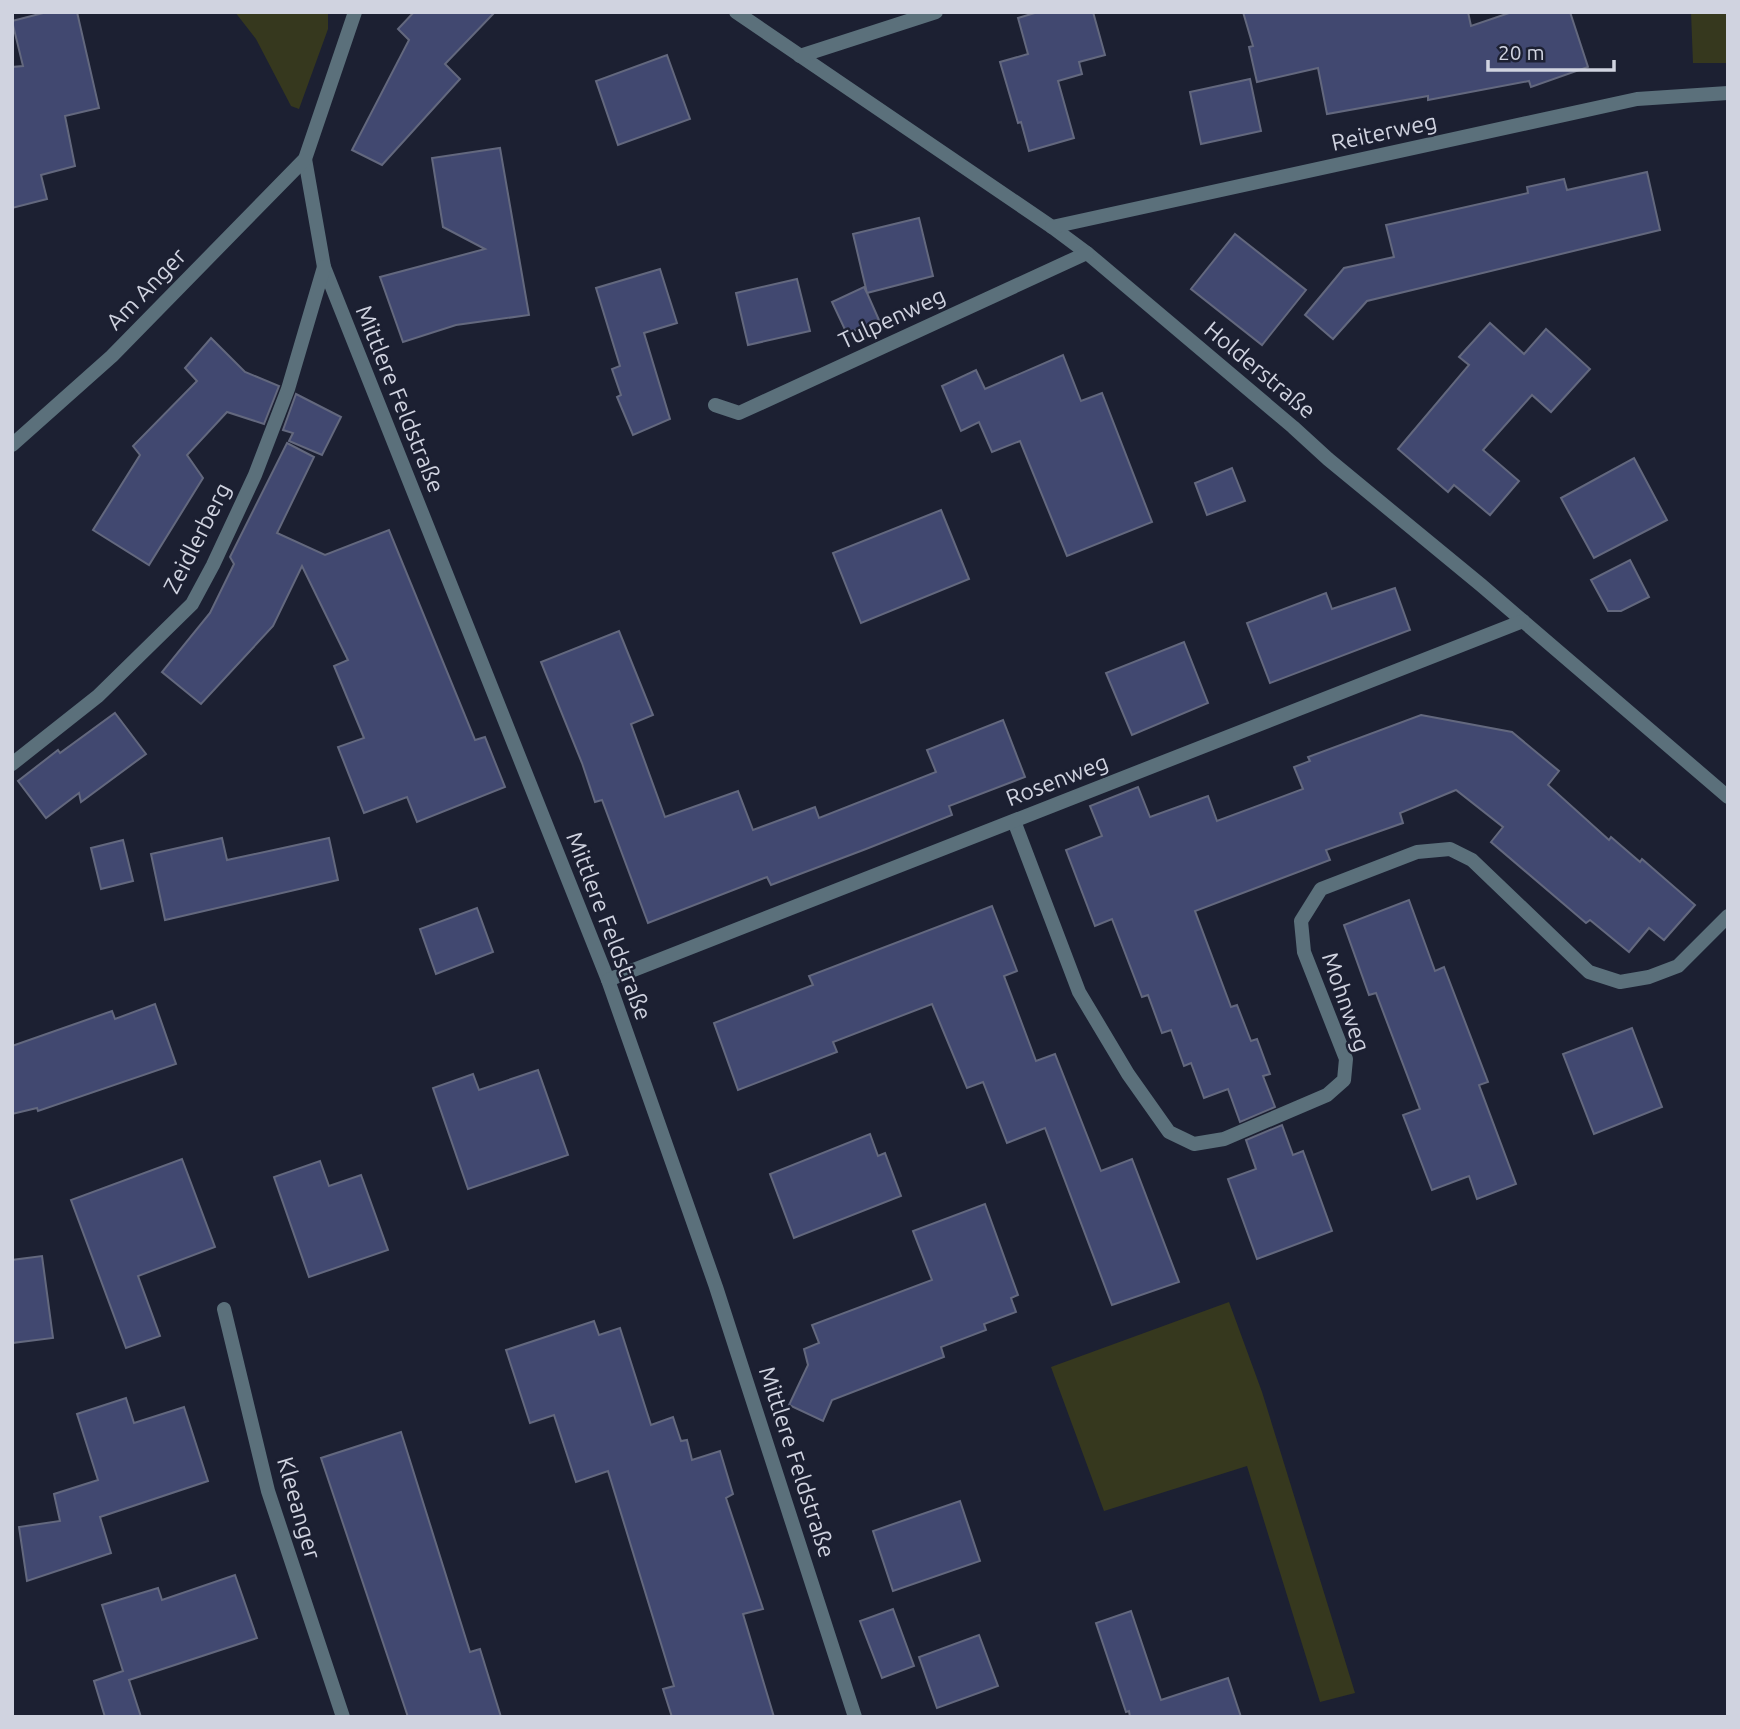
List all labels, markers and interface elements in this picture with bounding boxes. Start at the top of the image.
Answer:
scale bar [1488,28,1614,72]
text: 20 m [1498,40,1545,64]
street label: Reiterweg [1329,108,1439,155]
street label: Am Anger [101,243,191,334]
street label: Tulpenweg [835,282,949,353]
street label: Mittlere Feldstraße [352,302,449,496]
street label: Holderstraße [1200,316,1321,423]
street label: Zeidlerberg [158,479,235,597]
street label: Rosenweg [1002,749,1111,810]
street label: Mittlere Feldstraße [562,828,657,1023]
street label: Mohnweg [1318,949,1375,1055]
street label: Mittlere Feldstraße [755,1363,840,1561]
street label: Kleeanger [273,1454,326,1562]

